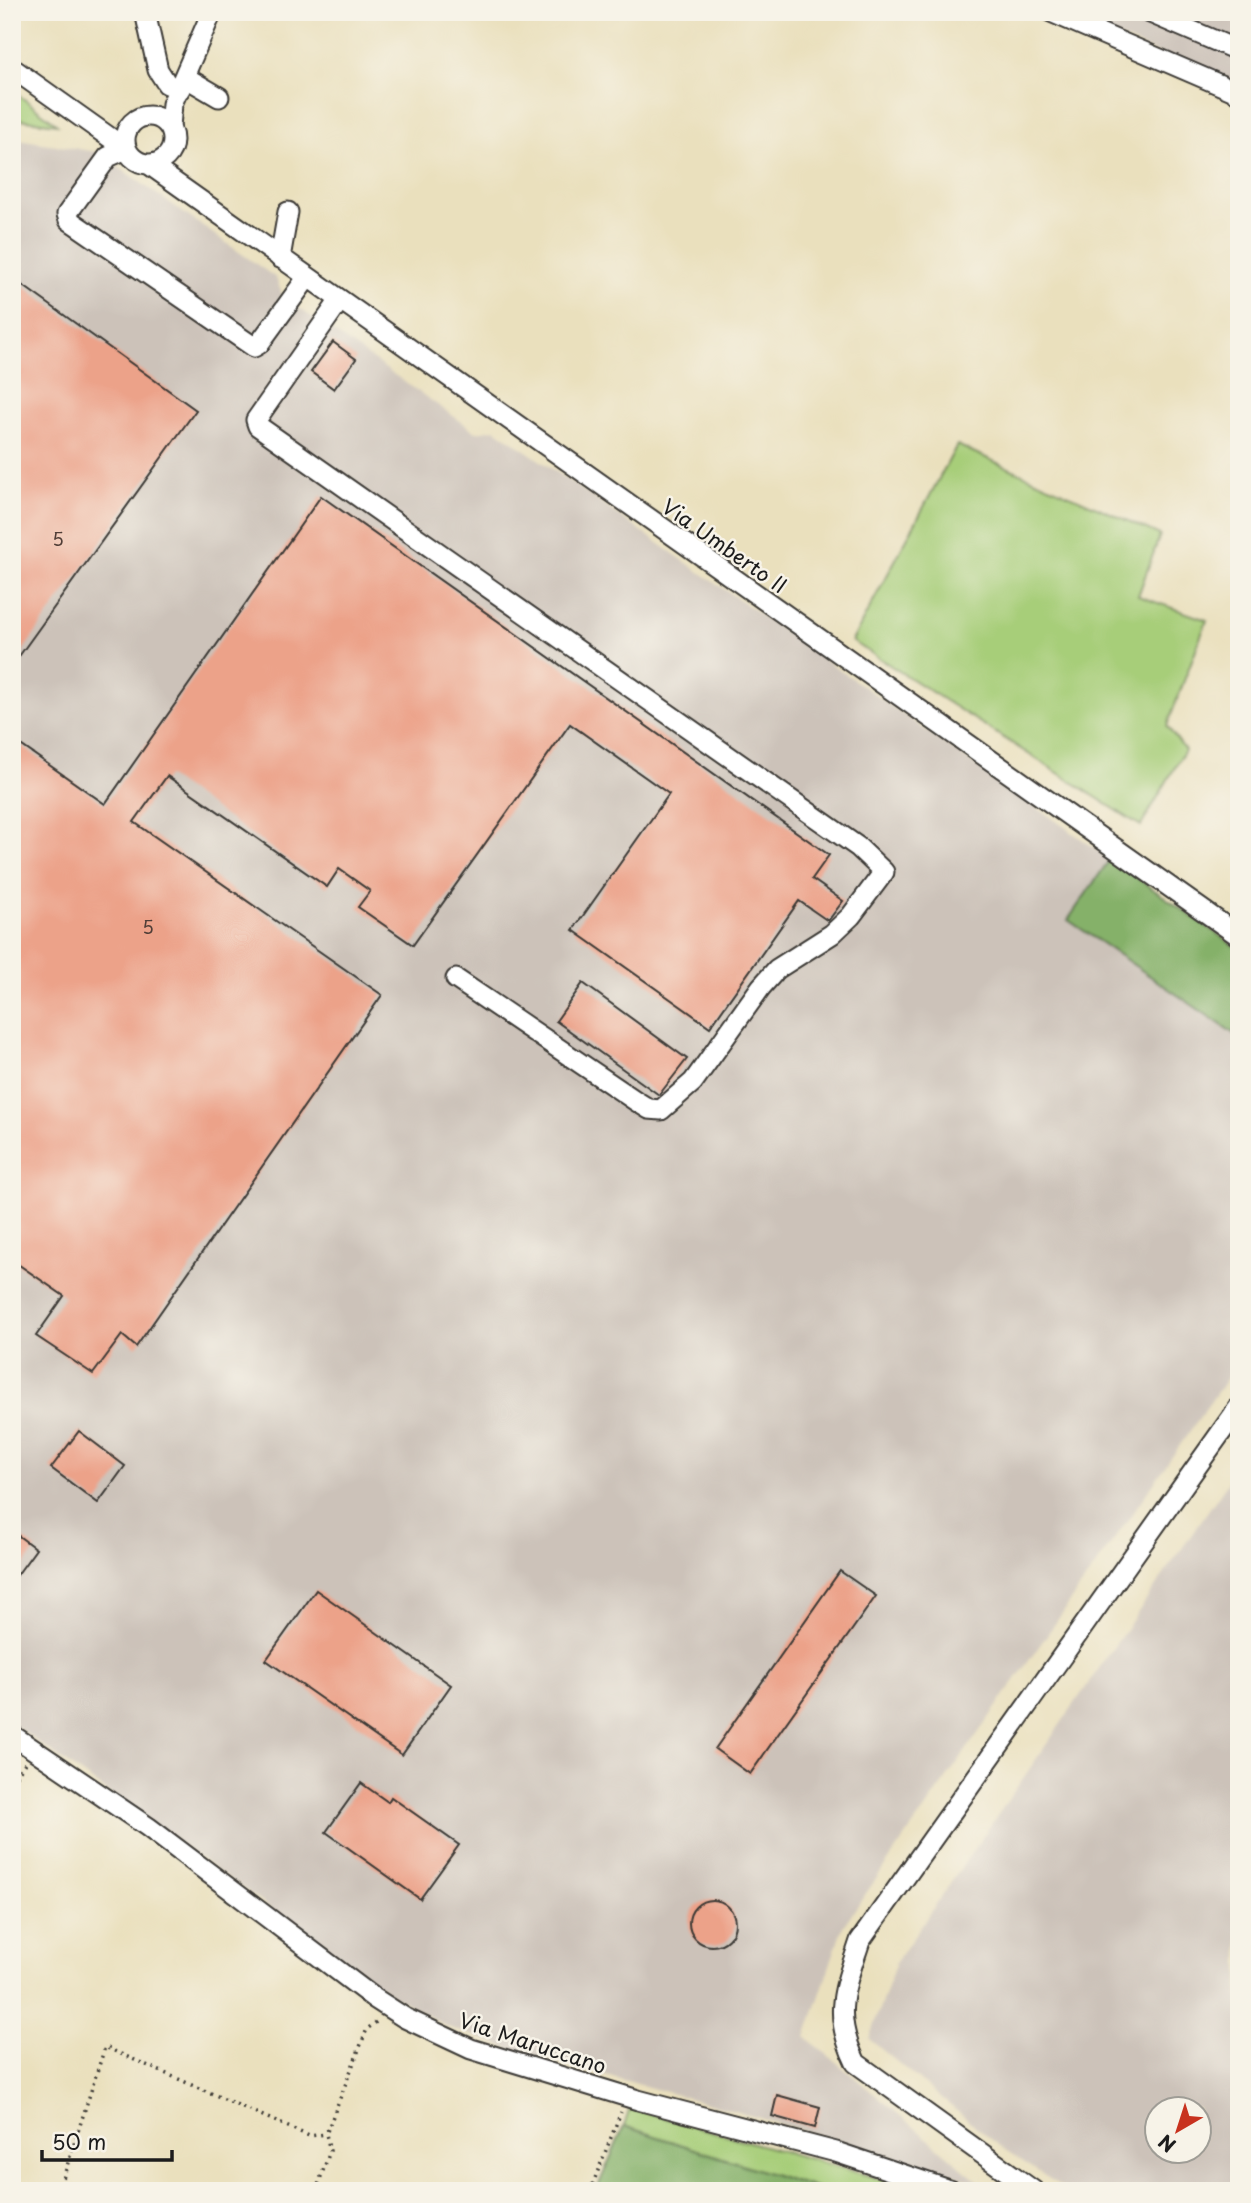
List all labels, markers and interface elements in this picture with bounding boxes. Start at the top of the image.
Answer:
street label: Via Umberto II [656,490,794,600]
house number: 5 [52,525,64,552]
house number: 5 [142,913,154,940]
street label: Via Maruccano [455,2003,611,2081]
north arrow [1142,2094,1212,2164]
scale bar [42,2119,172,2163]
text: 50 m [52,2125,106,2157]
text: N [1152,2128,1181,2160]

